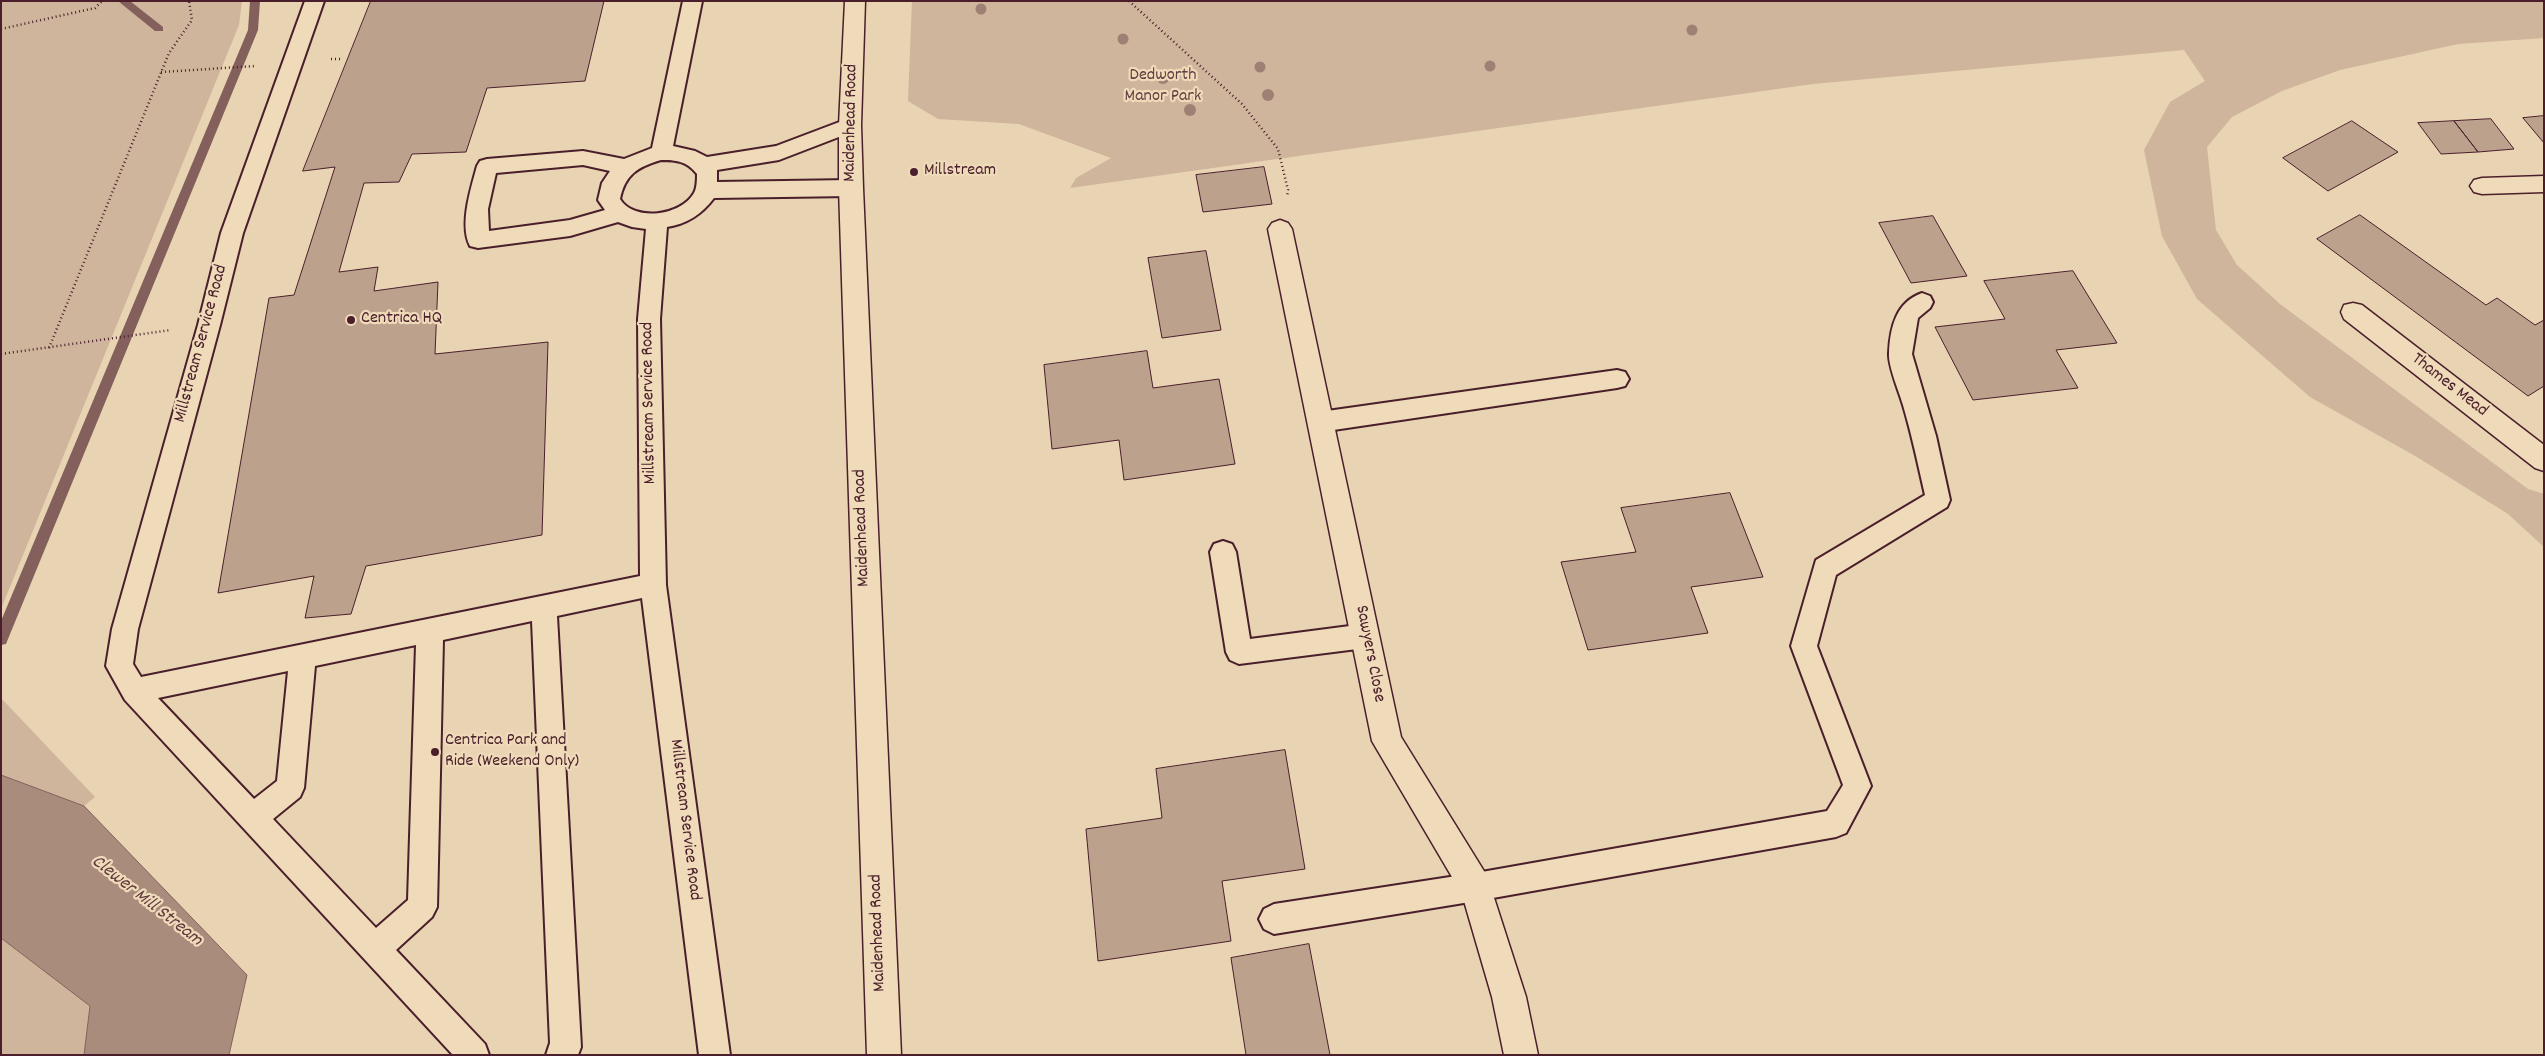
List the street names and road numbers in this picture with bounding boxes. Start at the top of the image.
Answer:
street label: Maidenhead Road [840,64,864,182]
street label: Millstream Service Road [171,263,233,425]
street label: Millstream Service Road [638,322,662,484]
street label: Thames Mead [2406,349,2492,423]
street label: Maidenhead Road [850,469,876,587]
street label: Sawyers Close [1349,604,1389,704]
street label: Millstream Service Road [663,738,705,902]
street label: Maidenhead Road [866,874,892,992]

